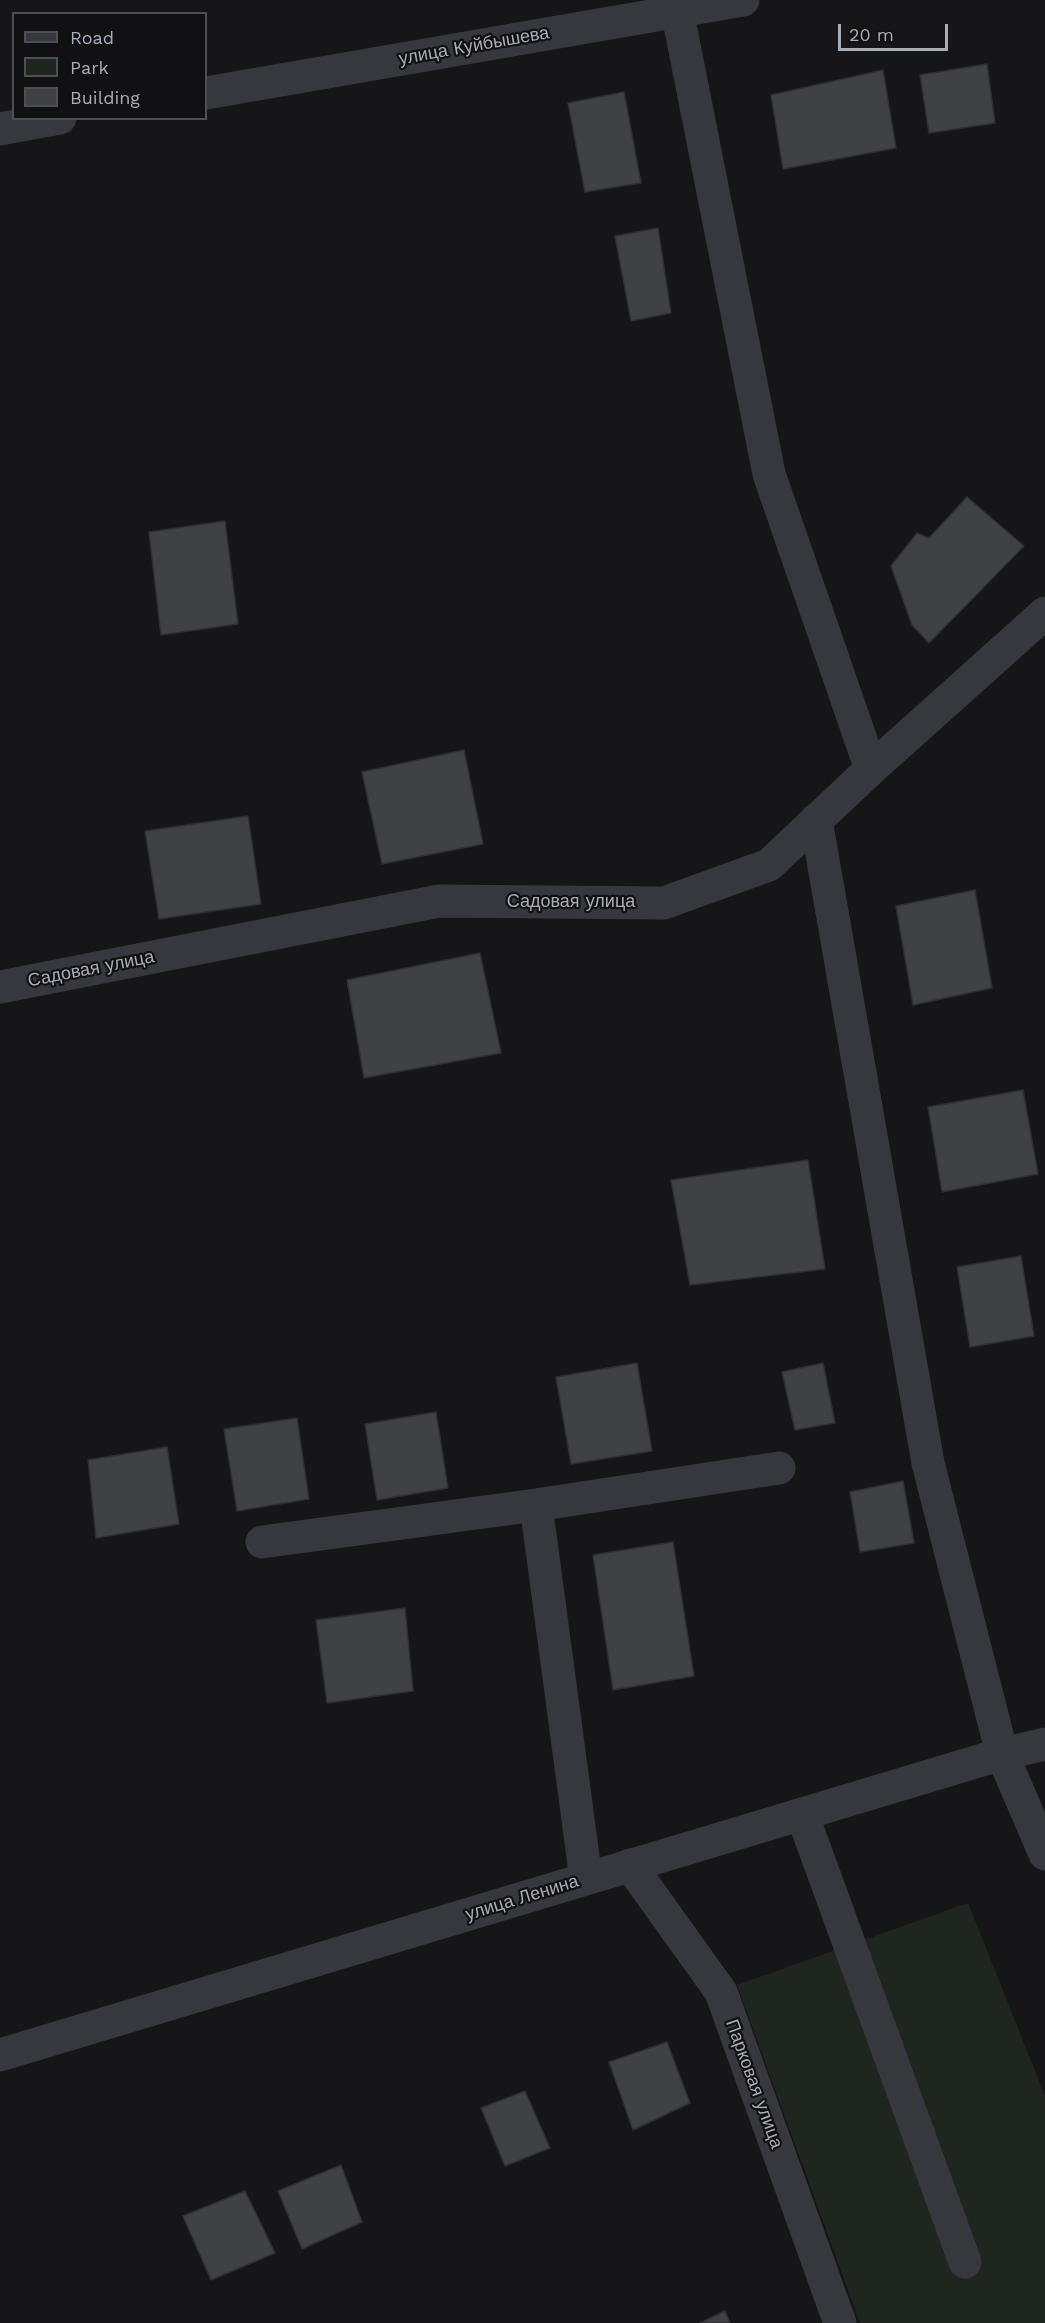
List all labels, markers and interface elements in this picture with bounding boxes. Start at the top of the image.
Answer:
legend [12,12,207,120]
scale bar [841,12,950,50]
street label: улица Куйбышева [397,22,551,70]
text: 20 m [849,24,894,45]
text: Road [70,27,114,48]
text: Park [70,57,109,78]
text: Building [70,87,140,108]
street label: Садовая улица [507,891,635,913]
street label: Садовая улица [26,946,156,992]
street label: улица Ленина [463,1871,581,1925]
street label: Парковая улица [721,2017,787,2151]

